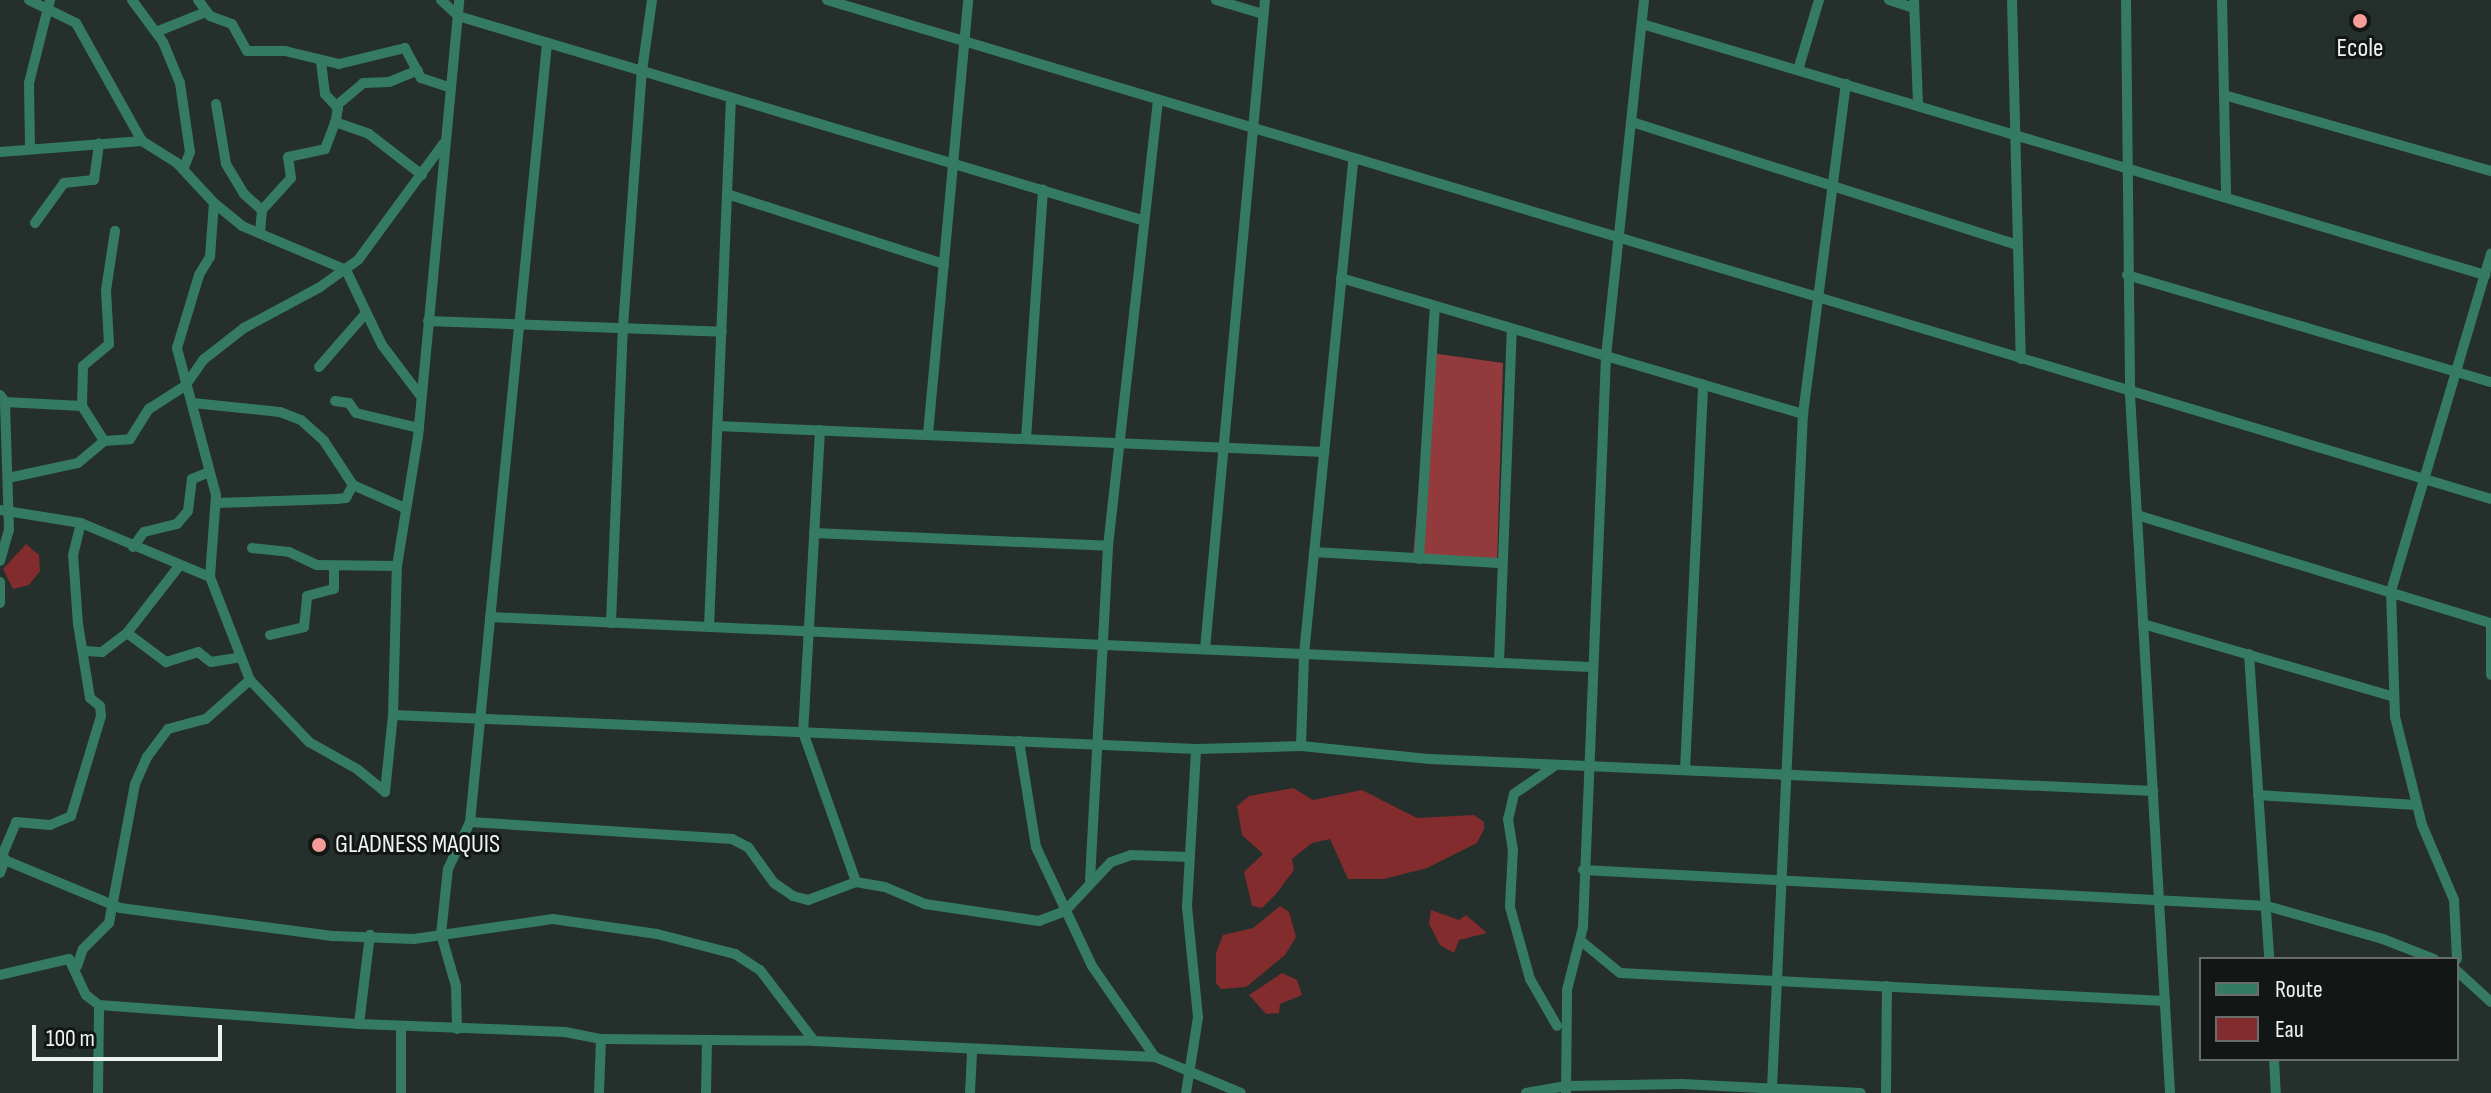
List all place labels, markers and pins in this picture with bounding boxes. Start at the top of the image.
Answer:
marker: Ecole [2351,12,2369,30]
place label: Ecole [2337,33,2383,65]
place label: GLADNESS MAQUIS [335,829,500,861]
marker: GLADNESS MAQUIS [310,836,328,854]

